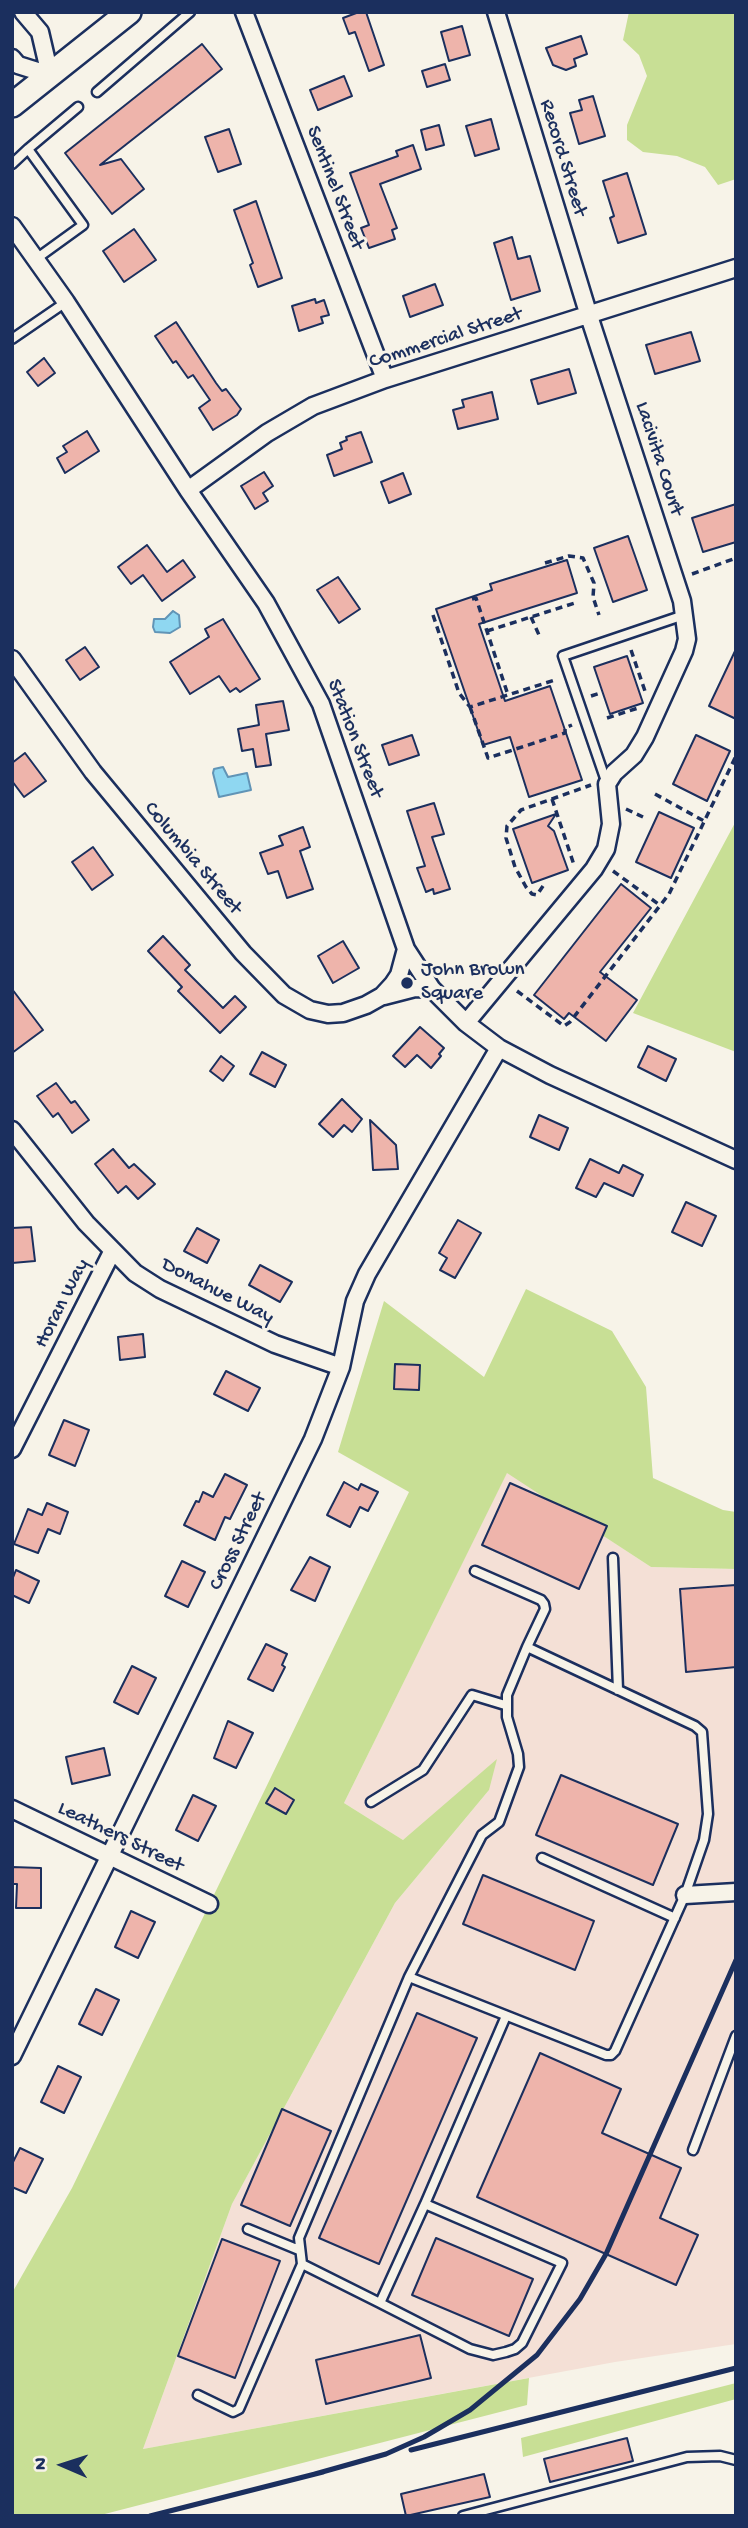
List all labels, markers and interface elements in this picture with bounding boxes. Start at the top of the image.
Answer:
street label: Record Street [532,97,592,219]
street label: Sentinel Street [299,123,369,253]
street label: Commercial Street [366,302,526,376]
street label: Lacivita Court [628,399,688,519]
street label: Station Street [320,676,388,802]
street label: Columbia Street [137,797,247,921]
place label: John Brown Square [421,958,525,1008]
marker: John Brown Square [399,975,415,991]
street label: Donahue Way [156,1253,278,1331]
street label: Horan Way [30,1255,96,1353]
street label: Cross Street [204,1489,274,1595]
street label: Leathers Street [53,1797,187,1879]
north arrow [28,2430,98,2500]
text: N [30,2457,53,2471]

